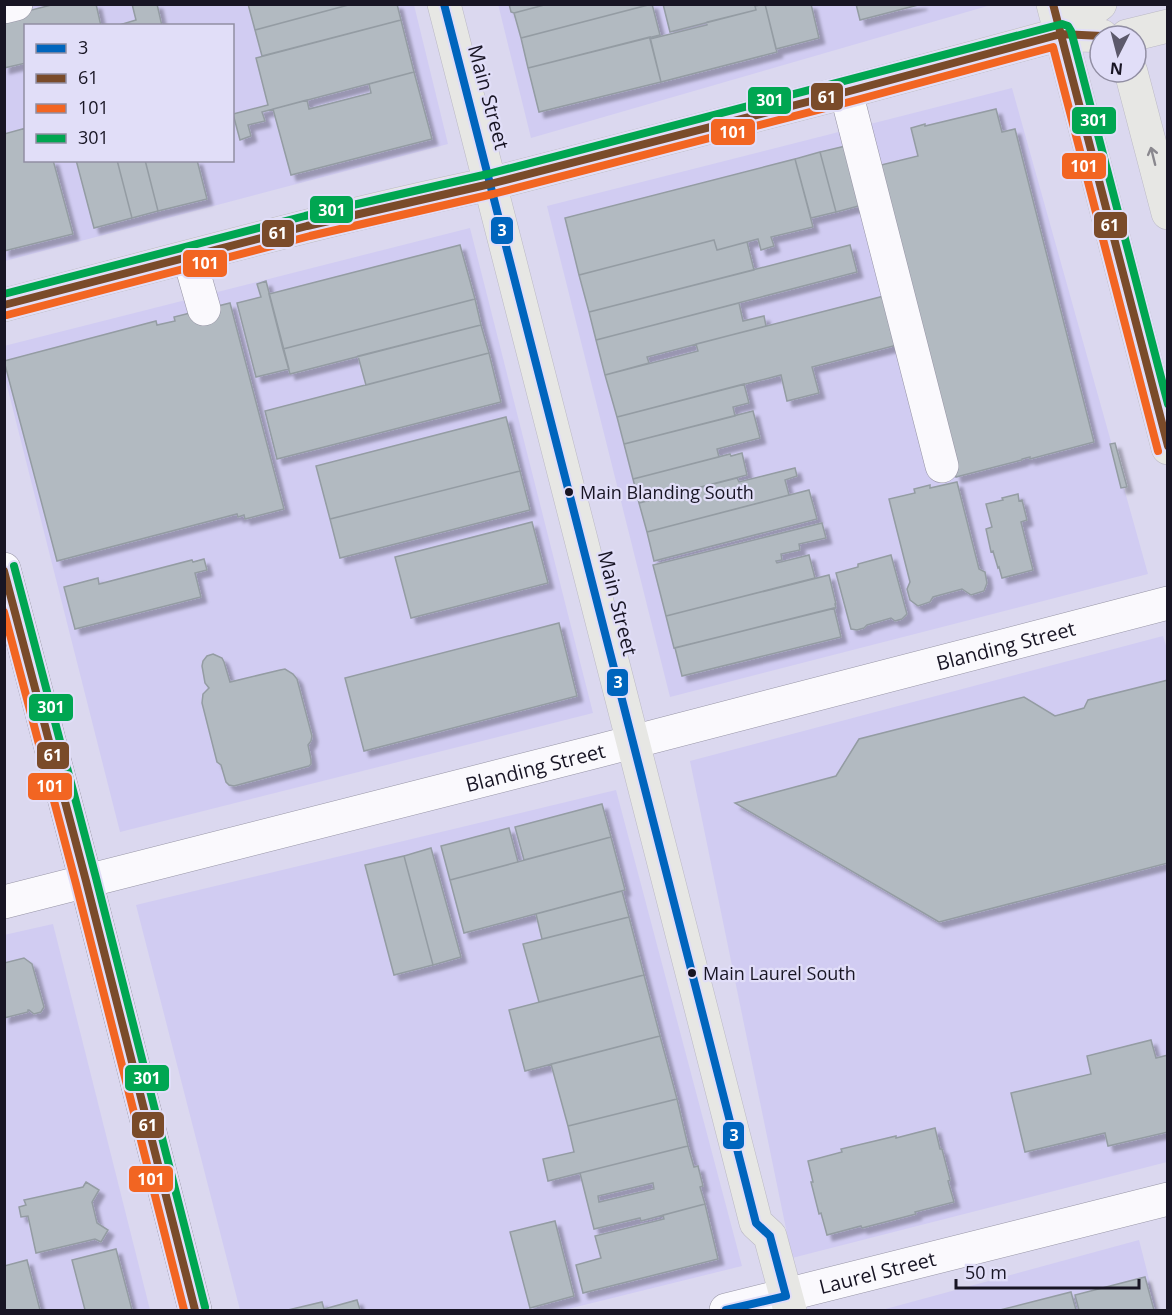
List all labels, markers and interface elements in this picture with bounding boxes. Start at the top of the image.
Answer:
legend [24,24,234,162]
north arrow [1088,24,1148,84]
text: 3 [78,35,88,59]
street label: Main Street [462,42,516,152]
text: N [1109,57,1124,81]
text: 61 [78,65,99,89]
line badge: 61 [810,82,844,111]
line badge: 301 [747,86,792,115]
text: 61 [818,86,836,108]
text: 301 [756,89,784,111]
text: 101 [78,95,109,119]
line badge: 301 [1071,106,1117,135]
text: 301 [1080,109,1108,131]
line badge: 101 [710,118,756,146]
text: 101 [719,121,747,143]
text: 301 [78,125,109,149]
one-way arrow [1147,147,1158,166]
line badge: 101 [1061,152,1107,180]
text: 101 [1070,155,1098,177]
line badge: 301 [309,195,354,224]
text: 301 [318,199,346,221]
line badge: 61 [1093,211,1128,239]
text: 61 [1101,214,1119,236]
line badge: 3 [490,216,514,245]
line badge: 61 [261,219,295,248]
text: 3 [497,219,507,241]
text: 61 [269,222,287,244]
line badge: 101 [182,249,228,278]
text: 101 [191,252,219,274]
place label: Main Blanding South [580,480,754,504]
marker: Main Blanding South [563,486,575,498]
street label: Main Street [592,548,644,658]
street label: Blanding Street [933,614,1078,676]
line badge: 3 [606,668,629,697]
text: 3 [613,671,623,693]
line badge: 301 [28,693,74,722]
text: 301 [37,696,65,718]
street label: Blanding Street [463,736,608,798]
line badge: 61 [36,741,70,770]
text: 61 [44,744,62,766]
line badge: 101 [27,772,73,801]
text: 101 [36,775,64,797]
place label: Main Laurel South [703,961,856,985]
marker: Main Laurel South [686,967,698,979]
line badge: 301 [124,1064,170,1092]
text: 301 [133,1067,161,1089]
line badge: 61 [131,1111,165,1139]
text: 61 [139,1114,157,1136]
line badge: 3 [722,1121,745,1150]
text: 3 [729,1124,739,1146]
line badge: 101 [128,1165,174,1193]
text: 101 [137,1168,165,1190]
street label: Laurel Street [816,1244,939,1300]
scale bar [956,1252,1139,1290]
text: 50 m [965,1260,1007,1284]

